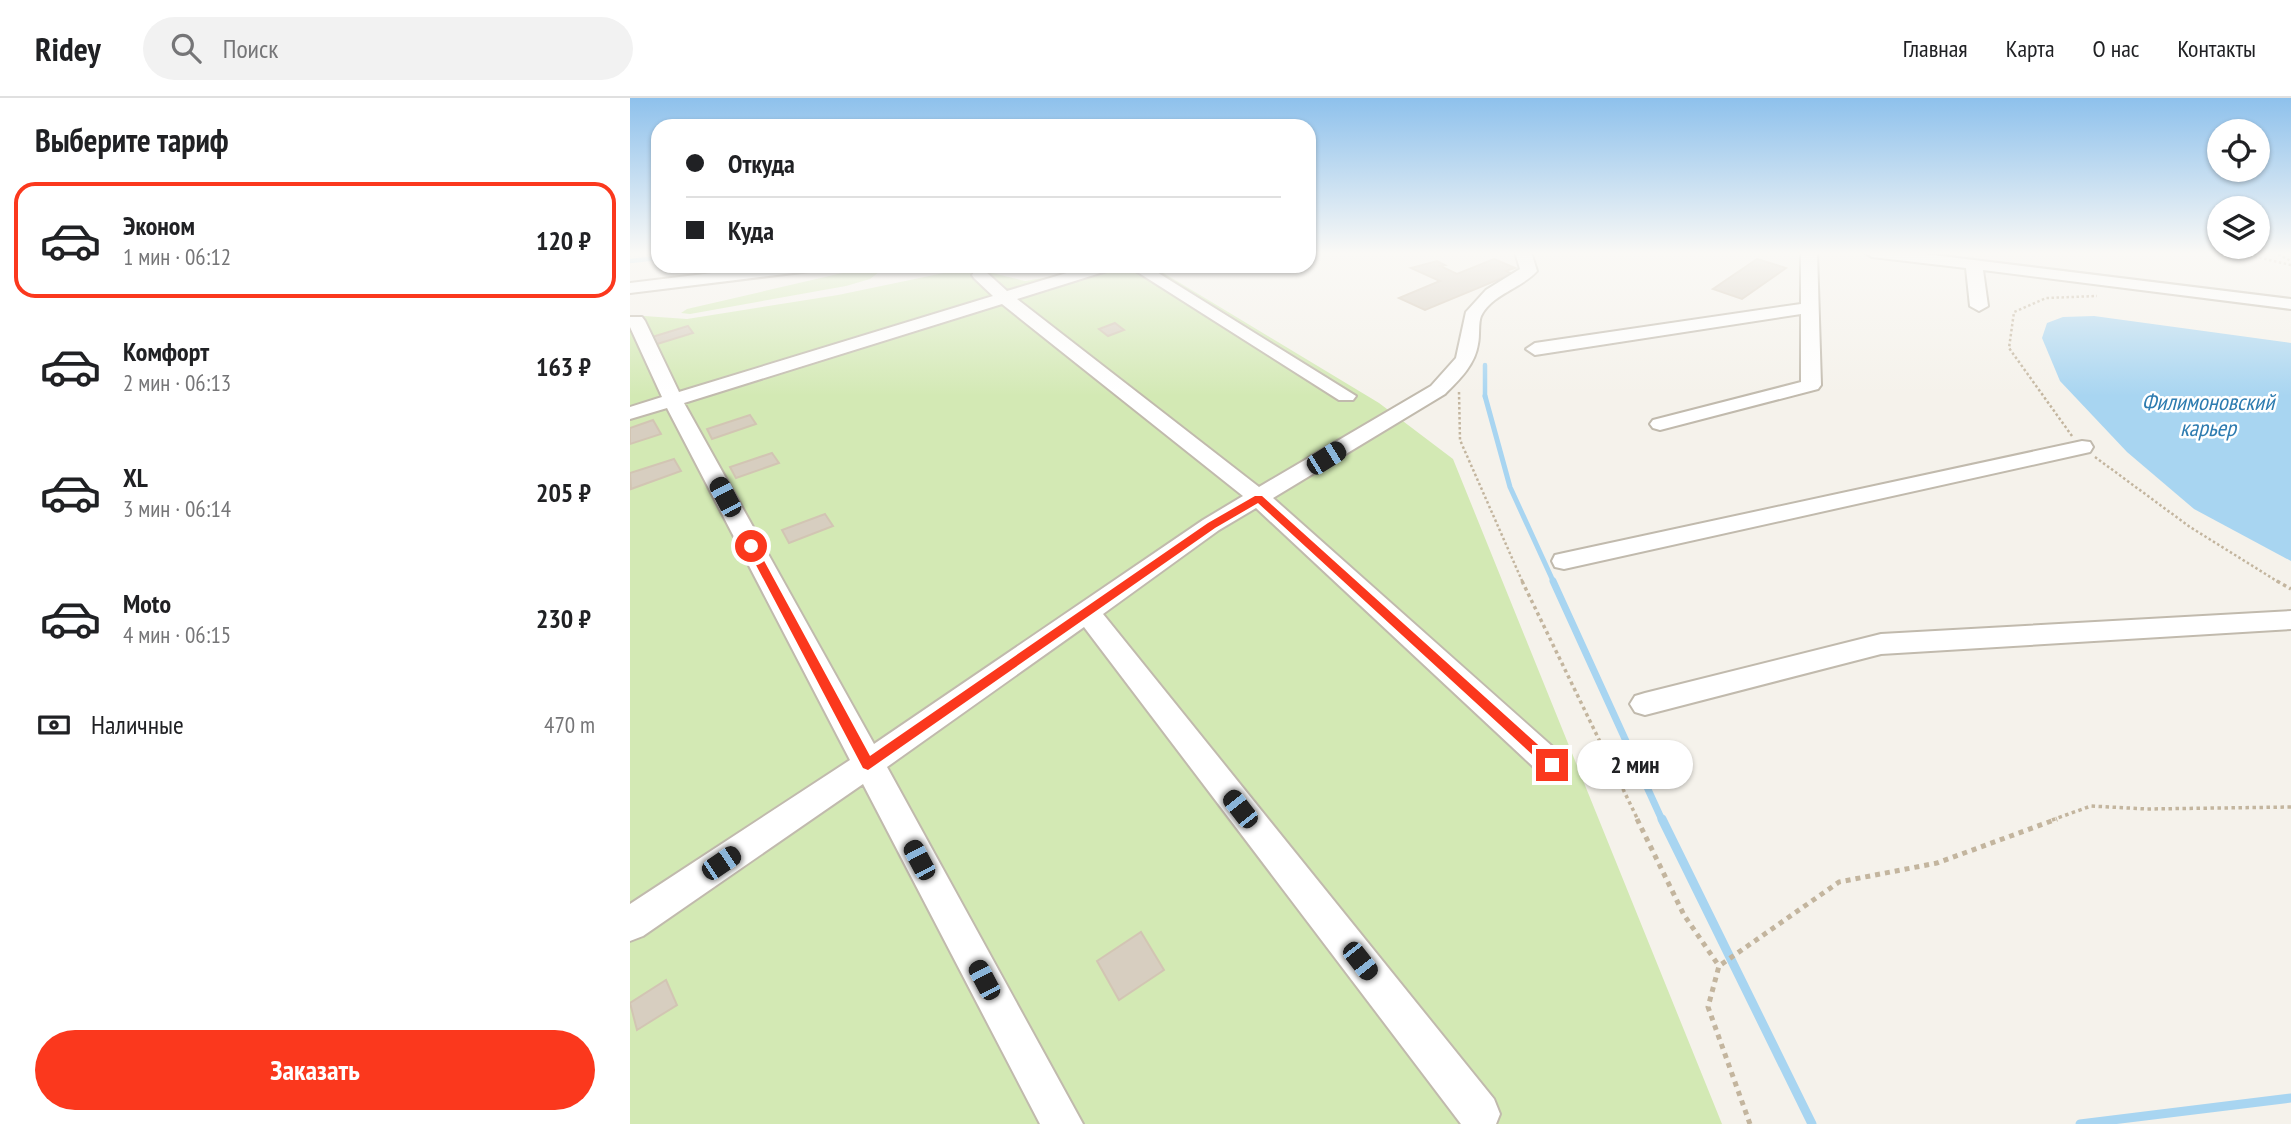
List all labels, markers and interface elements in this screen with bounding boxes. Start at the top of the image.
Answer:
search box [143,17,633,80]
text: Ridey [35,27,101,70]
icon: search [167,29,205,67]
text: Поиск [223,32,278,65]
text: Главная [1903,33,1968,64]
text: Карта [2006,33,2055,64]
text: О нас [2093,33,2139,64]
text: Контакты [2177,33,2256,64]
text: Выберите тариф [35,119,229,161]
map controls [2207,119,2270,259]
button: locate [2207,119,2270,182]
text: Откуда [728,147,795,180]
button: layers [2207,196,2270,259]
icon: car [39,209,102,272]
text: Эконом [123,209,195,242]
text: Куда [728,214,774,247]
text: 120 ₽ [536,224,591,257]
text: 1 мин · 06:12 [123,242,231,271]
icon: car [39,335,102,398]
text: Комфорт [123,335,209,368]
text: 163 ₽ [536,350,591,383]
text: 2 мин · 06:13 [123,368,231,397]
water label: Филимоновский карьер [2142,387,2277,442]
car [1303,438,1350,478]
icon: car [39,461,102,524]
text: XL [123,461,148,494]
car [706,474,745,520]
text: 205 ₽ [536,476,591,509]
text: 3 мин · 06:14 [123,494,231,523]
route start [735,530,767,562]
icon: car [39,587,102,650]
text: Moto [123,587,171,620]
text: 230 ₽ [536,602,591,635]
text: 4 мин · 06:15 [123,620,231,649]
icon: cash [35,706,73,744]
text: Наличные [91,708,184,741]
text: 470 m [544,710,595,739]
callout: 2 мин [1576,740,1692,790]
route end [1536,749,1568,781]
text: 2 мин [1610,750,1660,779]
car [1219,786,1262,832]
car [900,837,939,883]
car [698,843,745,883]
car [1339,938,1382,984]
car [965,957,1004,1003]
button: Заказать [35,1030,595,1110]

